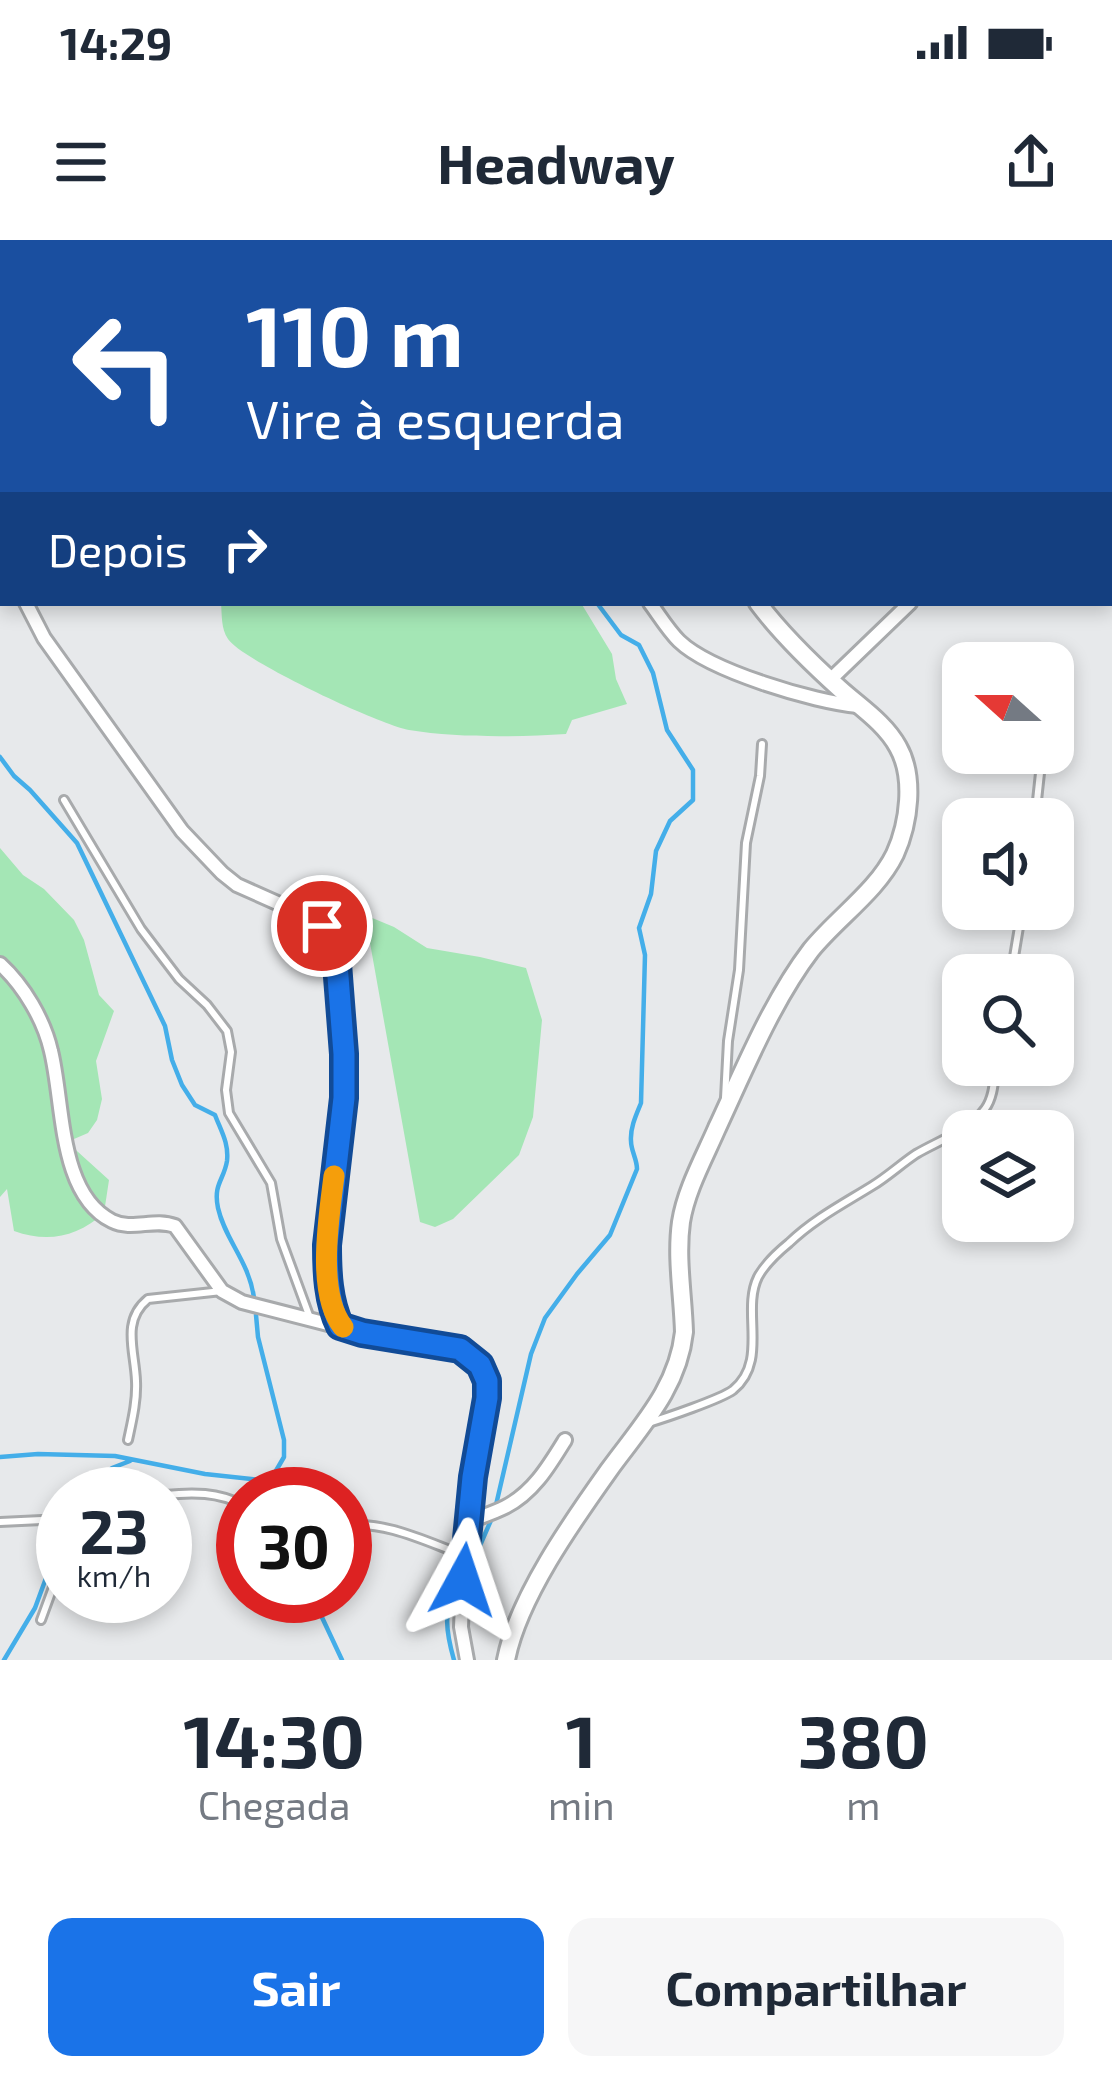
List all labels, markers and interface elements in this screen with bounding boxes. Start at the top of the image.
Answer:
text: 14:29 [60,15,172,69]
icon: menu [48,129,114,195]
icon: share [998,129,1064,195]
text: Headway [437,130,675,195]
text: 110 m [246,283,464,384]
icon: left [48,288,204,444]
text: Vire à esquerda [246,385,625,450]
icon: right [212,516,278,582]
text: Depois [48,522,188,576]
north arrow [942,642,1074,774]
map controls [942,642,1074,1242]
button: sound [942,798,1074,930]
pin [271,875,373,977]
icon: arrive [289,893,355,959]
button: search [942,954,1074,1086]
button: layers [942,1110,1074,1242]
speed limit sign: 30 [216,1467,372,1623]
text: 23 [80,1494,148,1566]
position arrow [400,1517,526,1643]
text: km/h [77,1557,151,1593]
text: 14:30 [183,1696,365,1782]
text: 1 [566,1696,597,1782]
text: 380 [798,1696,929,1782]
text: Chegada [198,1781,350,1828]
text: min [548,1781,615,1828]
text: m [846,1781,880,1828]
button: Sair [48,1918,544,2056]
button: Compartilhar [568,1918,1064,2056]

